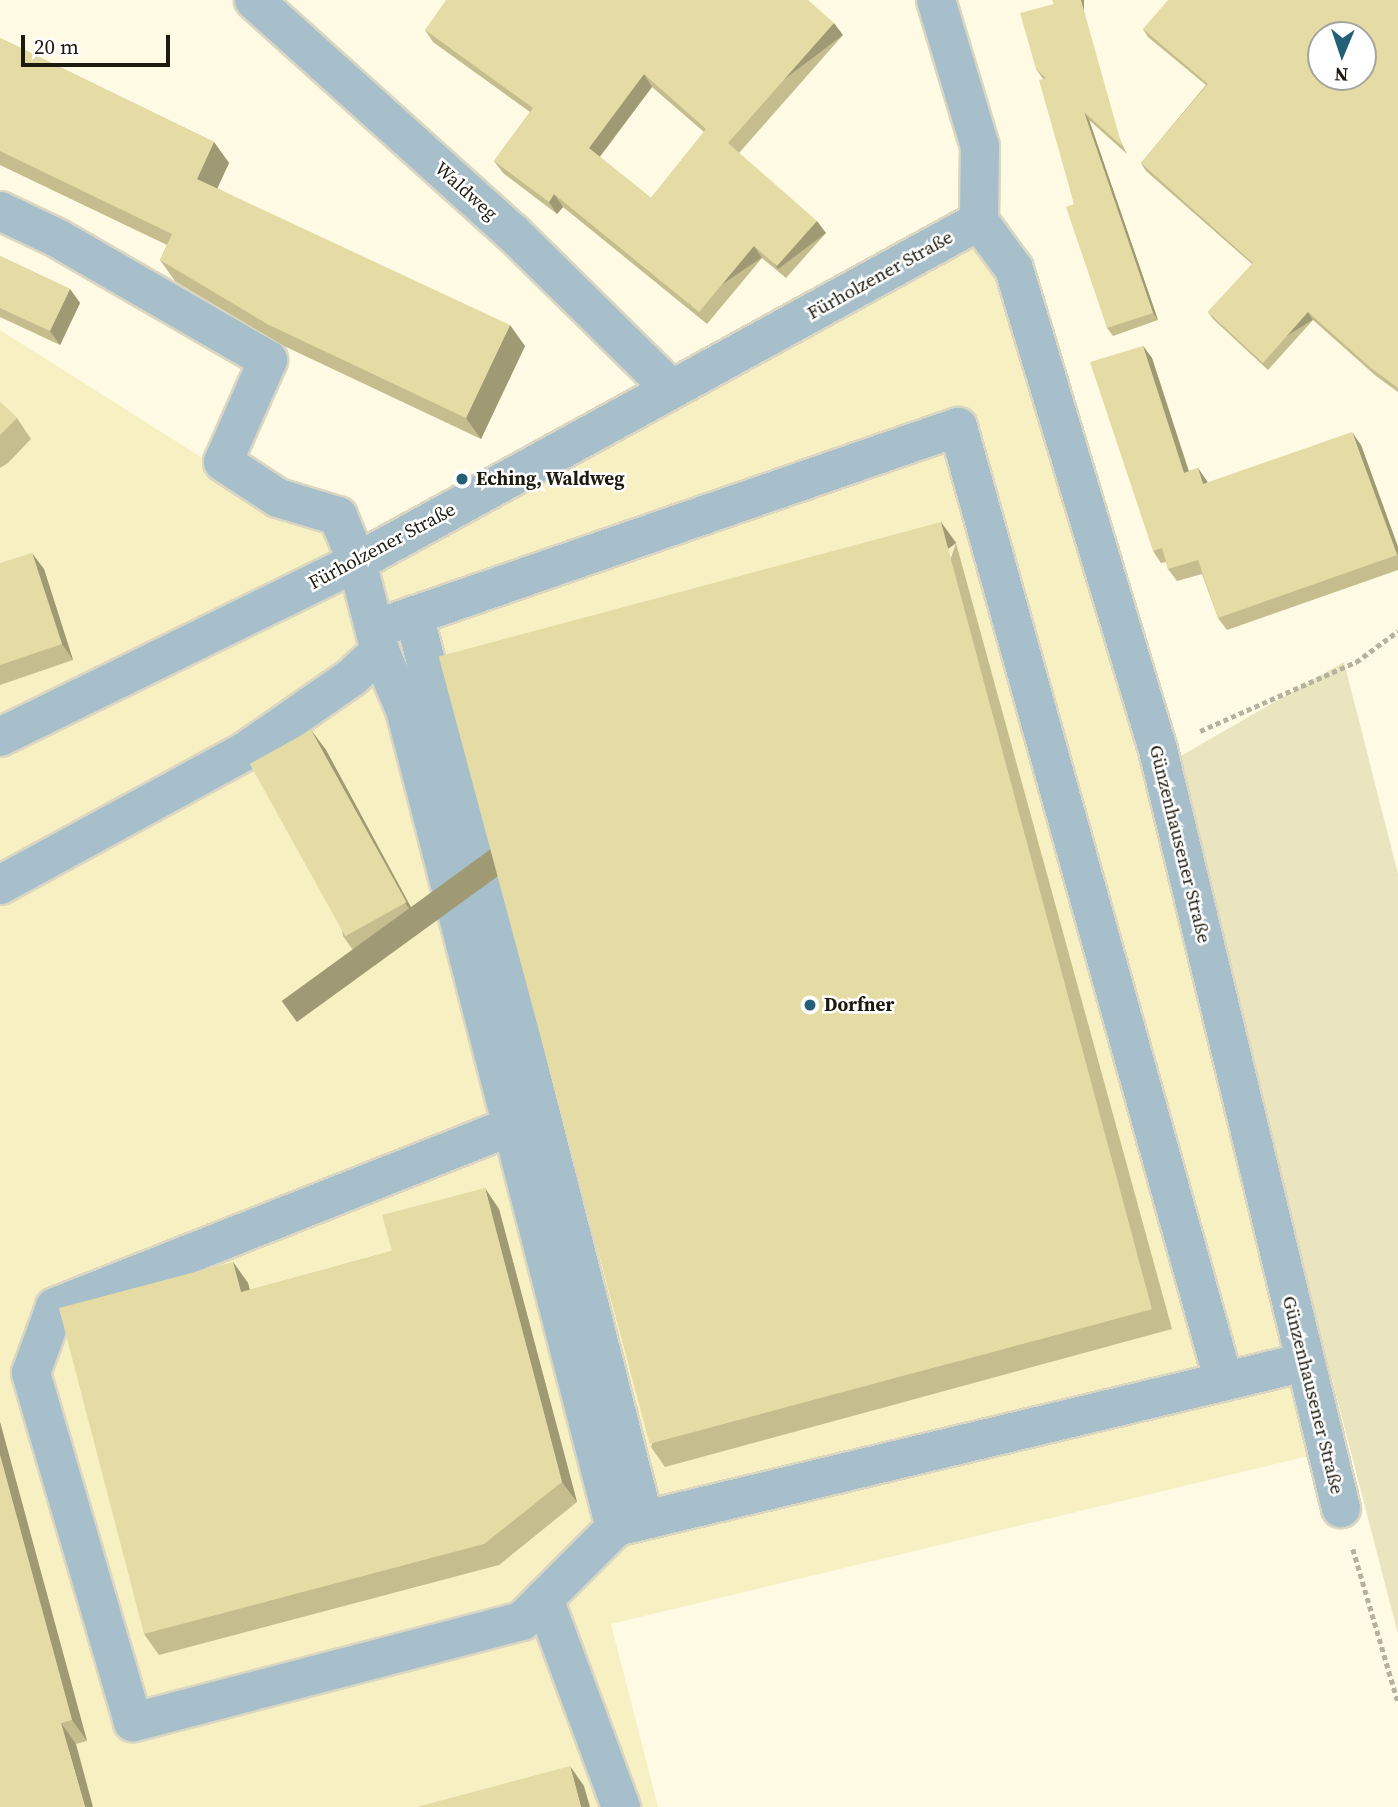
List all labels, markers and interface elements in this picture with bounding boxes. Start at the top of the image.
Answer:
scale bar [24,21,173,65]
north arrow [1307,21,1377,91]
text: 20 m [34,32,79,61]
text: N [1334,62,1349,88]
street label: Waldweg [430,157,502,225]
street label: Fürholzener Straße [803,226,957,324]
place label: Eching, Waldweg [476,468,625,490]
marker: Eching, Waldweg [454,471,470,487]
street label: Fürholzener Straße [305,498,459,594]
street label: Günzenhausener Straße [1144,743,1216,945]
place label: Dorfner [824,994,894,1016]
marker: Dorfner [802,997,818,1013]
street label: Günzenhausener Straße [1277,1294,1349,1496]

